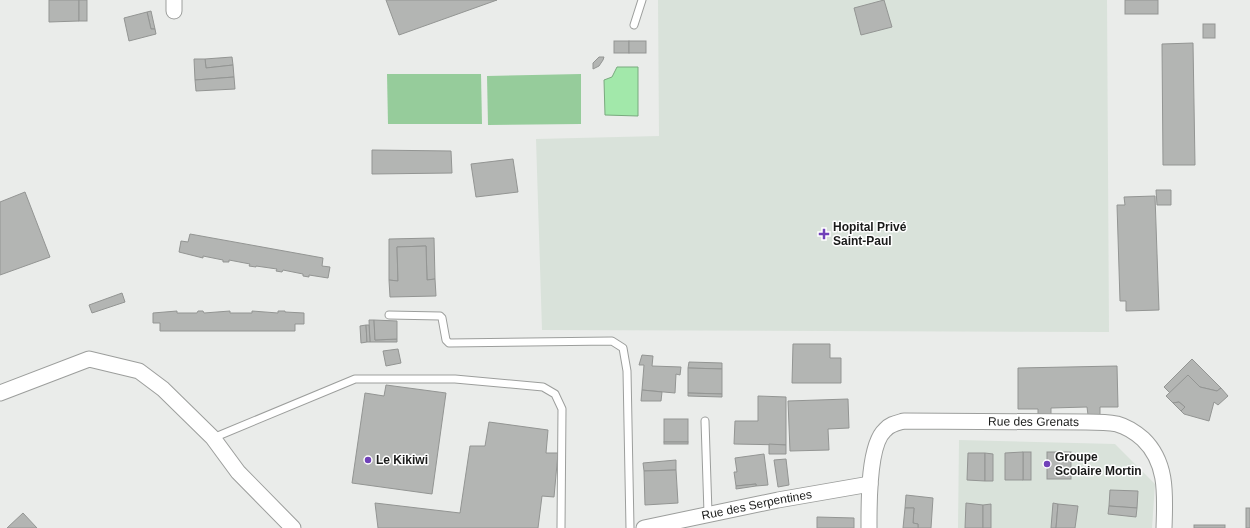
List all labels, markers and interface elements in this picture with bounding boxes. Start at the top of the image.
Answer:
place label: Hopital Privé Saint-Paul [833,220,907,248]
marker: Hopital Privé Saint-Paul [818,228,830,240]
street label: Rue des Grenats [988,414,1079,429]
place label: Groupe Scolaire Mortin [1055,450,1142,478]
place label: Le Kikiwi [376,453,428,467]
marker: Le Kikiwi [363,455,373,465]
marker: Groupe Scolaire Mortin [1042,459,1052,469]
street label: Rue des Serpentines [700,487,813,523]

